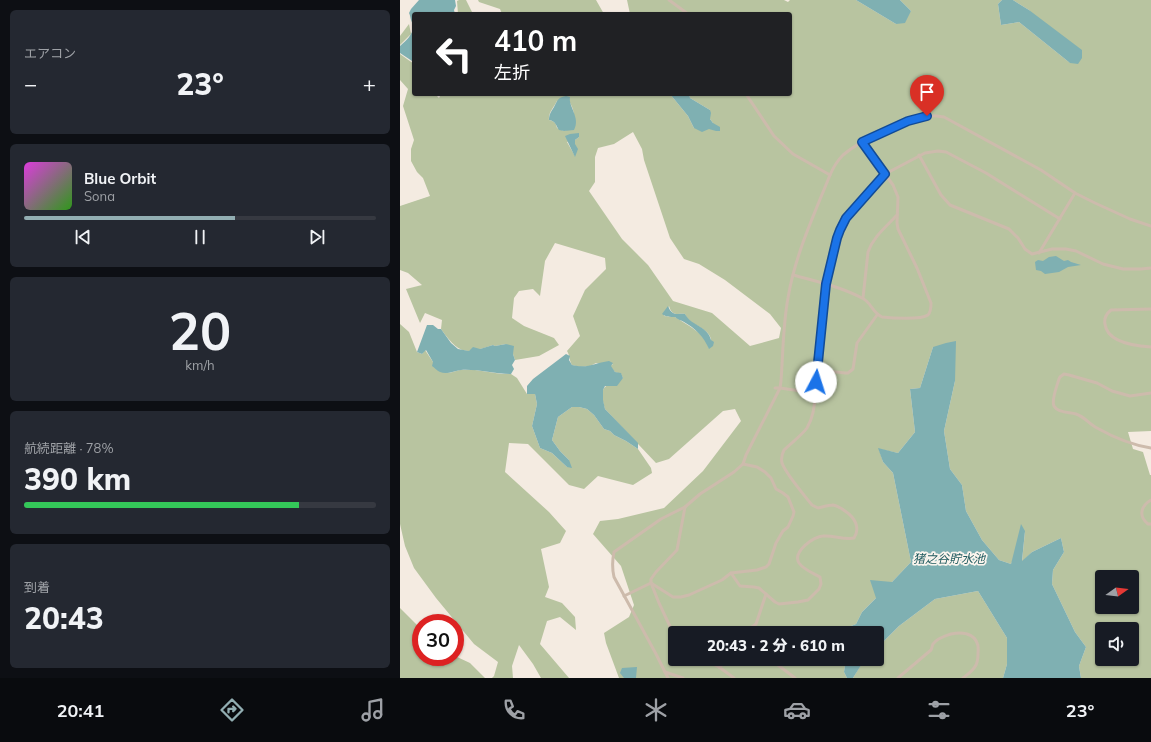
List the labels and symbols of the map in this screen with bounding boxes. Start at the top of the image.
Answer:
pin [910,75,944,116]
position arrow [795,361,837,403]
water label: 猪之谷貯水池 [913,551,986,566]
north arrow [1095,570,1139,614]
speed limit sign: 30 [412,614,464,666]

